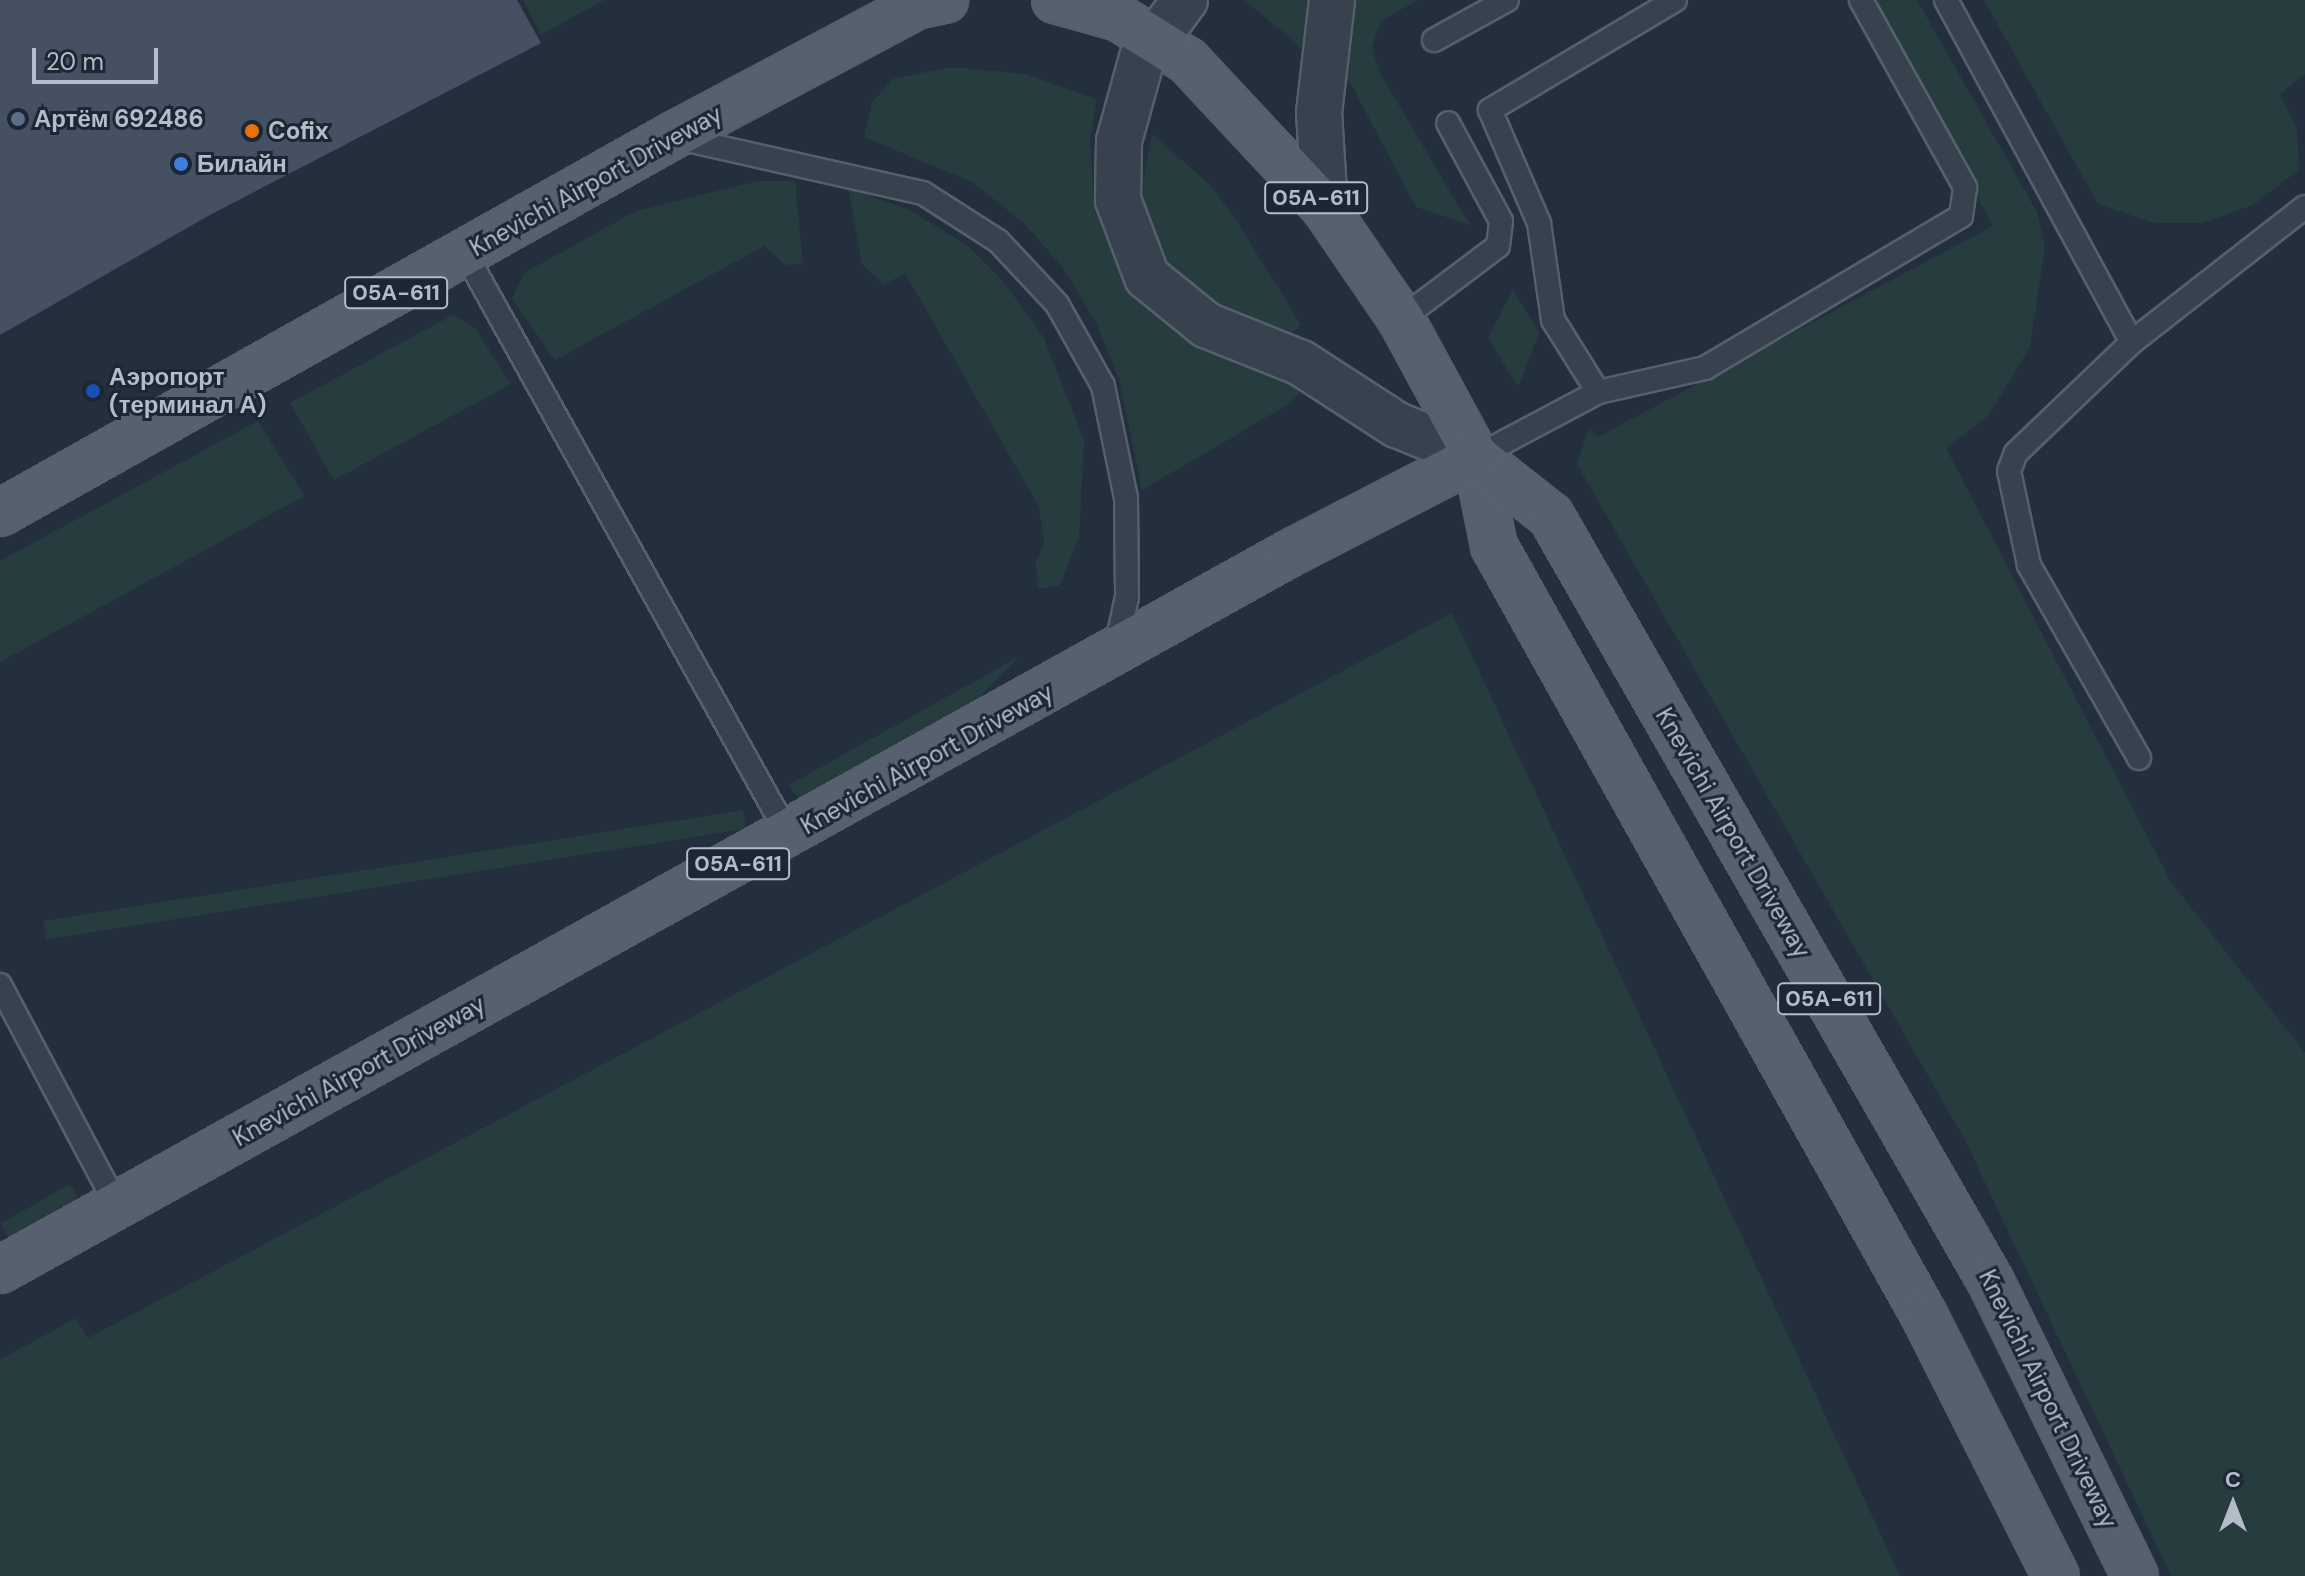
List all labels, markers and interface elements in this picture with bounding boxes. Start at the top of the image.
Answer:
scale bar [36,32,162,82]
text: 20 m [46,46,104,77]
street label: Knevichi Airport Driveway [465,100,727,262]
place label: Артём 692486 [34,105,204,133]
marker: Артём 692486 [9,110,27,128]
place label: Cofix [268,117,329,145]
marker: Cofix [243,122,261,140]
place label: Билайн [197,150,287,178]
marker: Билайн [172,155,190,173]
road number: 05А-611 [1264,180,1368,216]
road number: 05А-611 [344,275,448,311]
place label: Аэропорт (терминал А) [109,363,266,419]
marker: Аэропорт (терминал А) [84,382,102,400]
street label: Knevichi Airport Driveway [796,678,1058,840]
street label: Knevichi Airport Driveway [1650,703,1816,963]
road number: 05А-611 [686,846,790,882]
road number: 05А-611 [1777,981,1881,1017]
street label: Knevichi Airport Driveway [228,990,490,1152]
street label: Knevichi Airport Driveway [1973,1265,2123,1533]
north arrow [2193,1464,2273,1544]
text: С [2225,1465,2241,1494]

